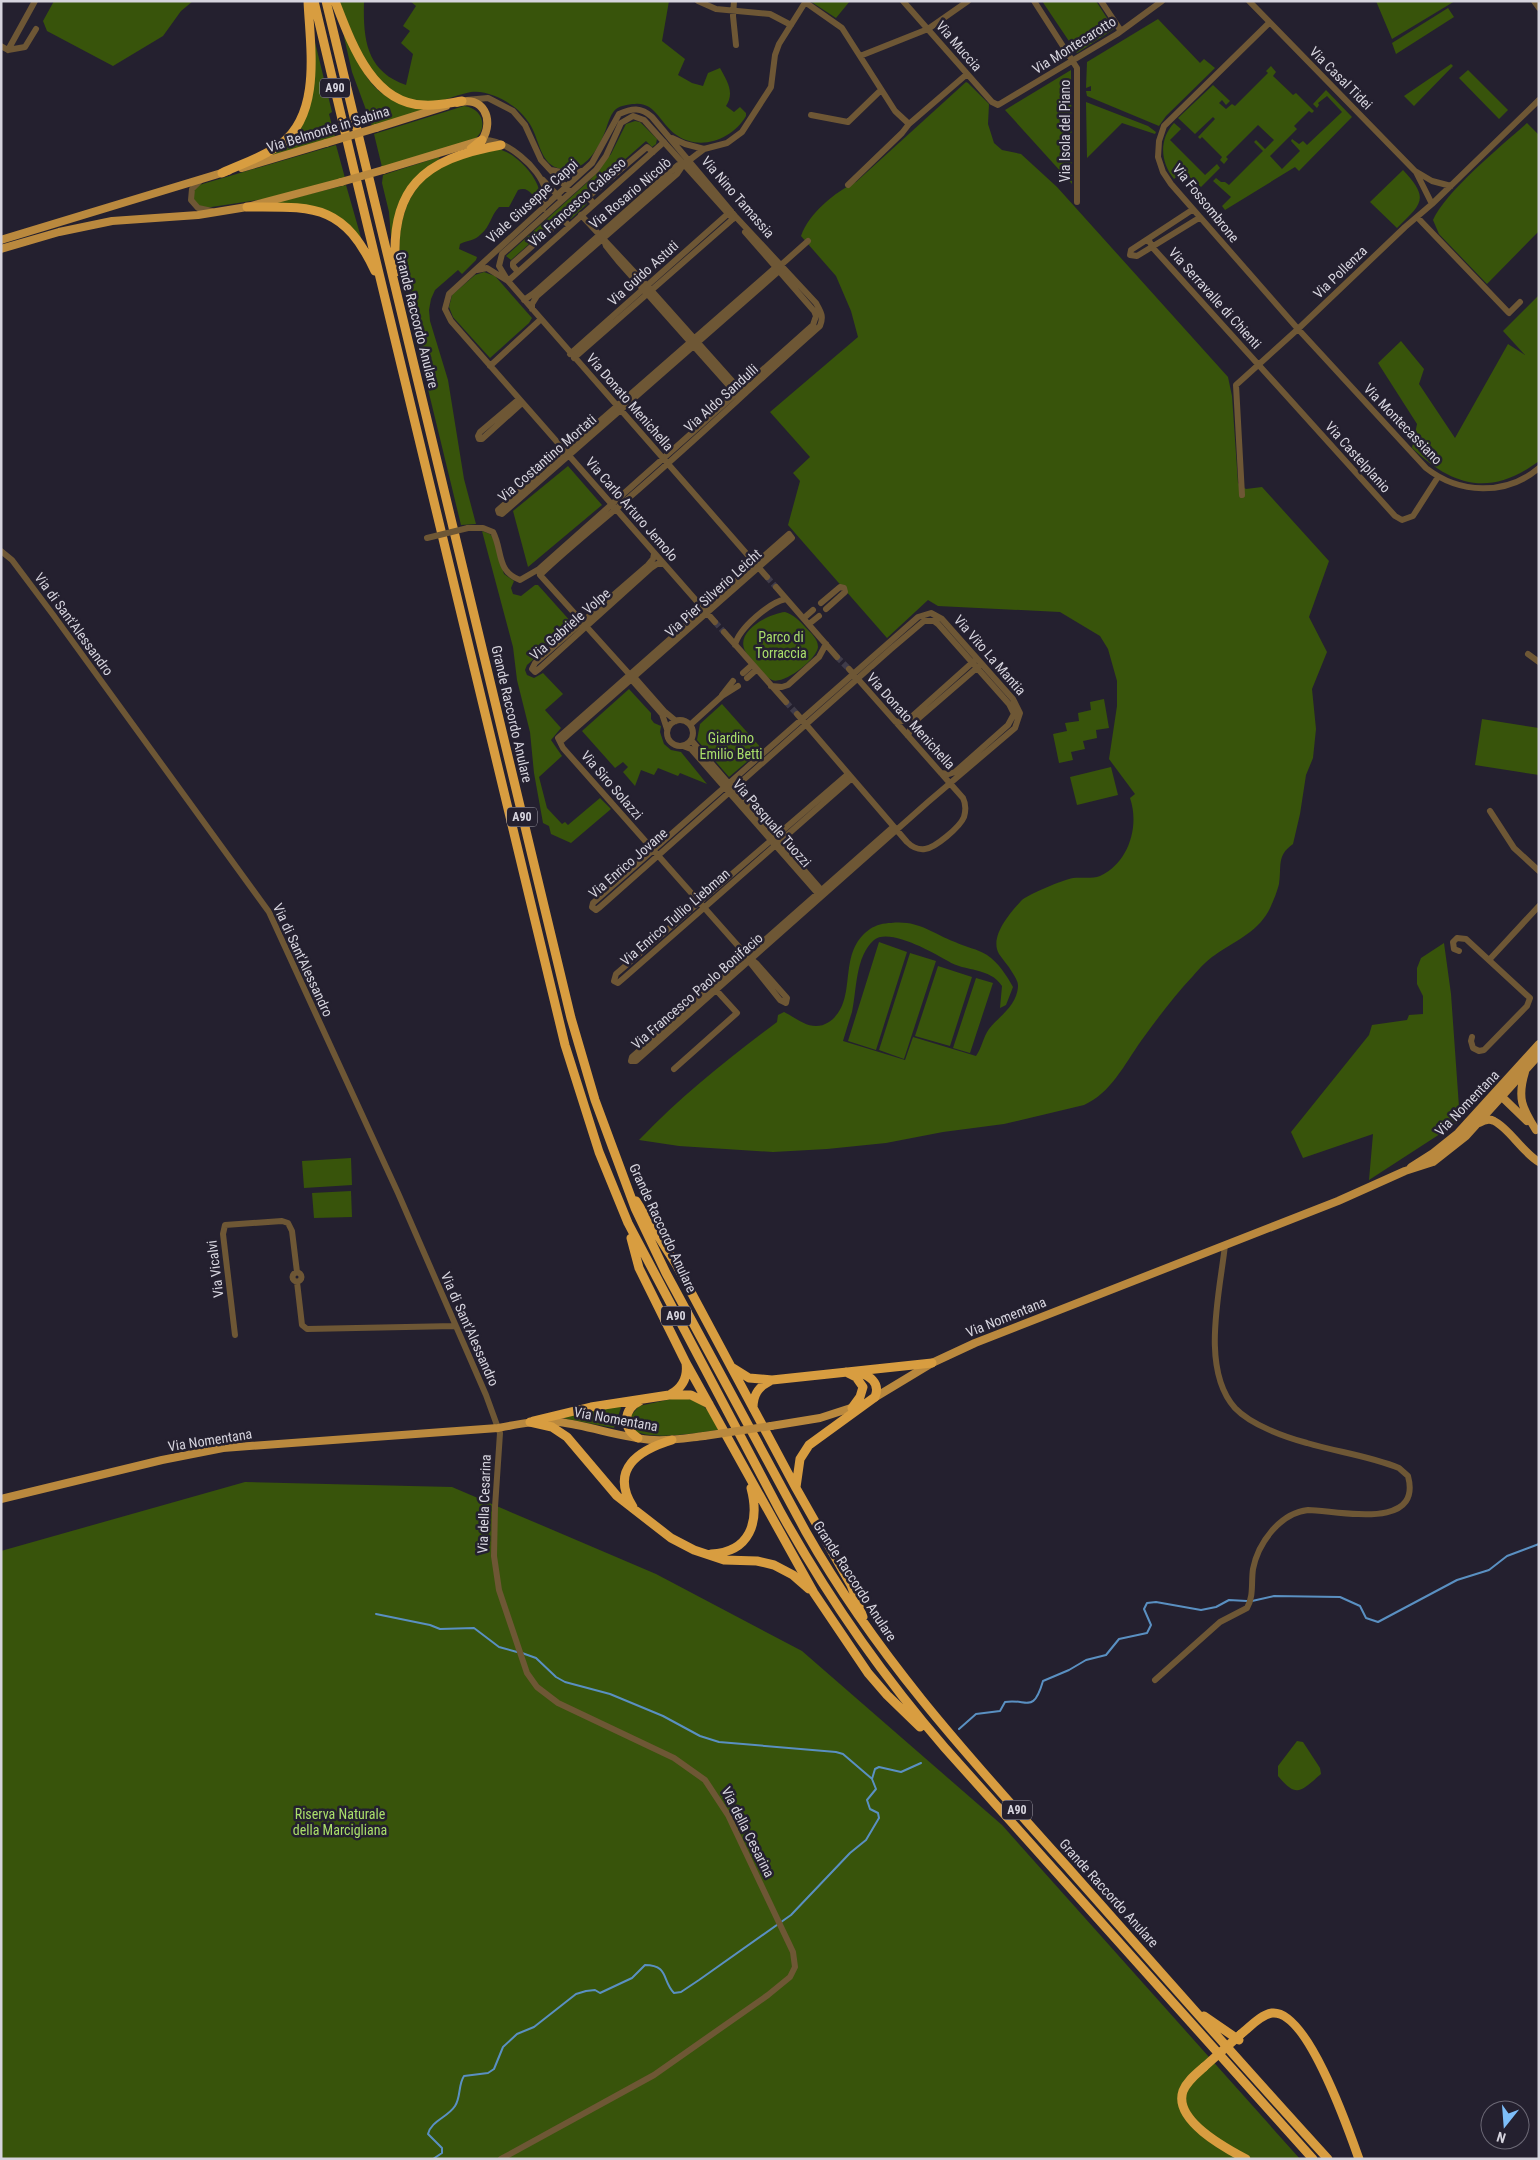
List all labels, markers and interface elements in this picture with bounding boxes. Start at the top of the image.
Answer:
street label: Via Montecarotto [1029,13,1119,77]
street label: Via Muccia [933,18,985,74]
street label: Via Casal Tidei [1306,43,1376,113]
road number: A90 [320,78,350,98]
street label: Via Isola del Piano [1057,80,1073,182]
street label: Via Belmonte in Sabina [265,103,391,155]
street label: Via Nino Tamassia [698,153,778,241]
street label: Via Francesco Calasso [525,154,629,250]
street label: Via Rosario Nicolò [586,154,674,232]
street label: Viale Giuseppe Cappi [483,156,581,246]
street label: Via Fossombrone [1169,161,1243,246]
street label: Via Guido Astuti [605,237,681,309]
street label: Via Pollenza [1310,243,1370,301]
street label: Via Serravalle di Chienti [1165,244,1265,352]
street label: Grande Raccordo Anulare [392,250,442,390]
street label: Via Donato Menichella [583,350,677,454]
street label: Via Aldo Sandulli [681,361,761,435]
street label: Via Montecassiano [1361,380,1445,468]
street label: Via Costantino Mortati [495,411,599,505]
street label: Via Castelplanio [1322,418,1394,496]
street label: Via Carlo Arturo Jemolo [583,454,681,564]
street label: Via Pier Silverio Leicht [662,546,764,640]
street label: Via di Sant'Alessandro [31,570,117,678]
street label: Via Gabriele Volpe [527,585,614,663]
street label: Via Vito La Mantia [951,612,1029,698]
park label: Parco di Torraccia [755,629,807,661]
street label: Grande Raccordo Anulare [488,644,536,784]
street label: Via Donato Menichella [864,670,958,772]
park label: Giardino Emilio Betti [699,730,763,762]
street label: Via Siro Solazzi [578,747,646,823]
street label: Via Pasquale Tuozzi [730,776,814,870]
road number: A90 [507,808,537,826]
street label: Via Enrico Jovane [586,824,671,901]
street label: Via Enrico Tullio Liebman [617,865,733,969]
street label: Via di Sant'Alessandro [270,901,336,1019]
street label: Via Francesco Paolo Bonifacio [628,930,766,1052]
street label: Via Nomentana [1432,1067,1502,1139]
street label: Grande Raccordo Anulare [626,1161,700,1295]
street label: Via Vicalvi [204,1239,226,1299]
street label: Via di Sant'Alessandro [438,1270,502,1388]
street label: Via Nomentana [964,1294,1048,1340]
road number: A90 [661,1306,691,1325]
street label: Via Nomentana [573,1404,659,1434]
street label: Via Nomentana [167,1425,253,1455]
street label: Via della Cesarina [474,1454,494,1554]
street label: Grande Raccordo Anulare [810,1518,900,1644]
street label: Via della Cesarina [718,1784,778,1880]
road number: A90 [1002,1800,1032,1820]
park label: Riserva Naturale della Marcigliana [293,1806,387,1838]
street label: Grande Raccordo Anulare [1056,1836,1162,1951]
north arrow [1480,2100,1530,2150]
text: N [1495,2129,1508,2146]

